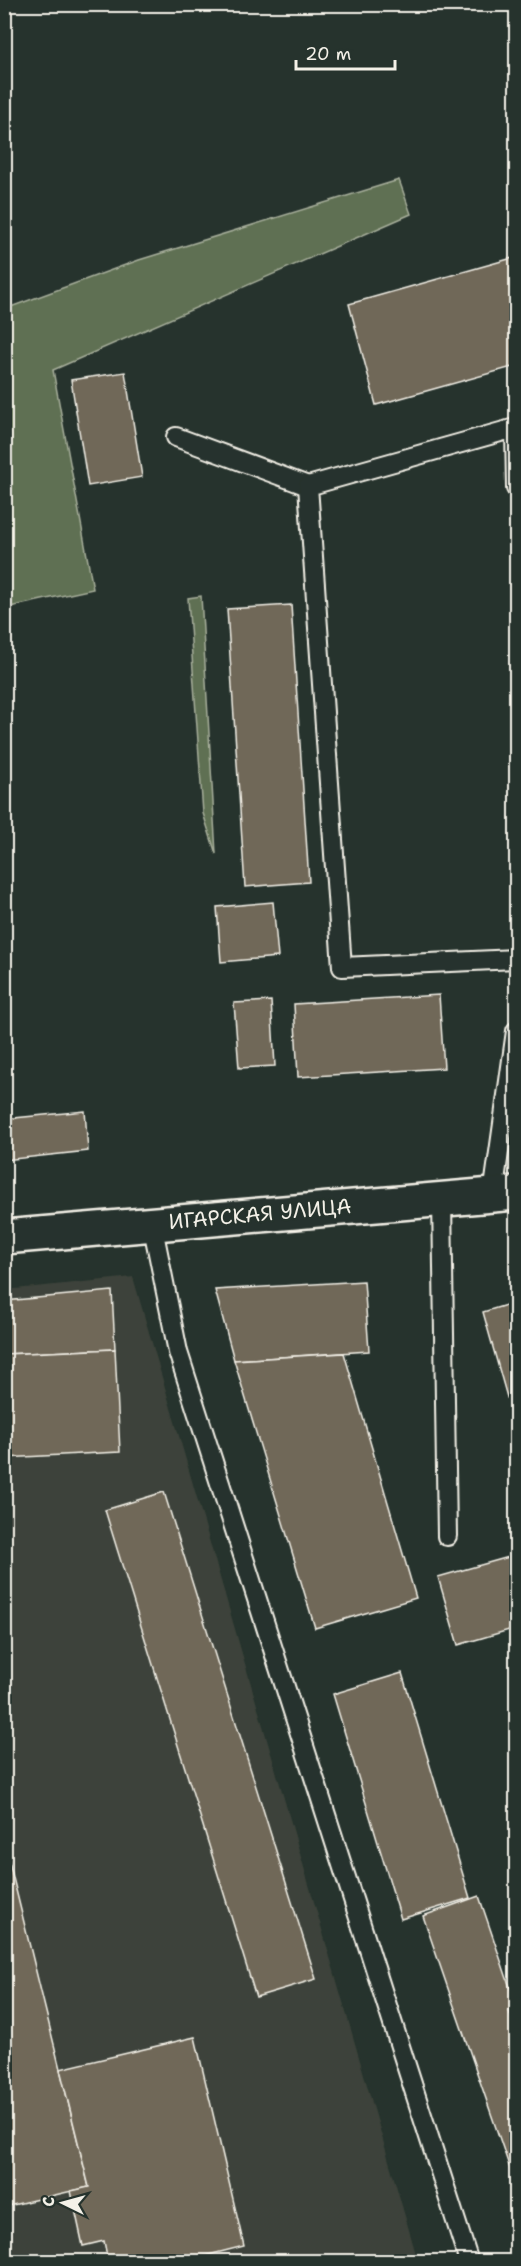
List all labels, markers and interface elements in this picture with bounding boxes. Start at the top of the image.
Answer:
scale bar [296,33,395,71]
text: 20 m [305,42,351,66]
street label: ИГАРСКАЯ УЛИЦА [167,1192,353,1236]
north arrow [33,2173,93,2233]
text: С [38,2196,59,2208]

